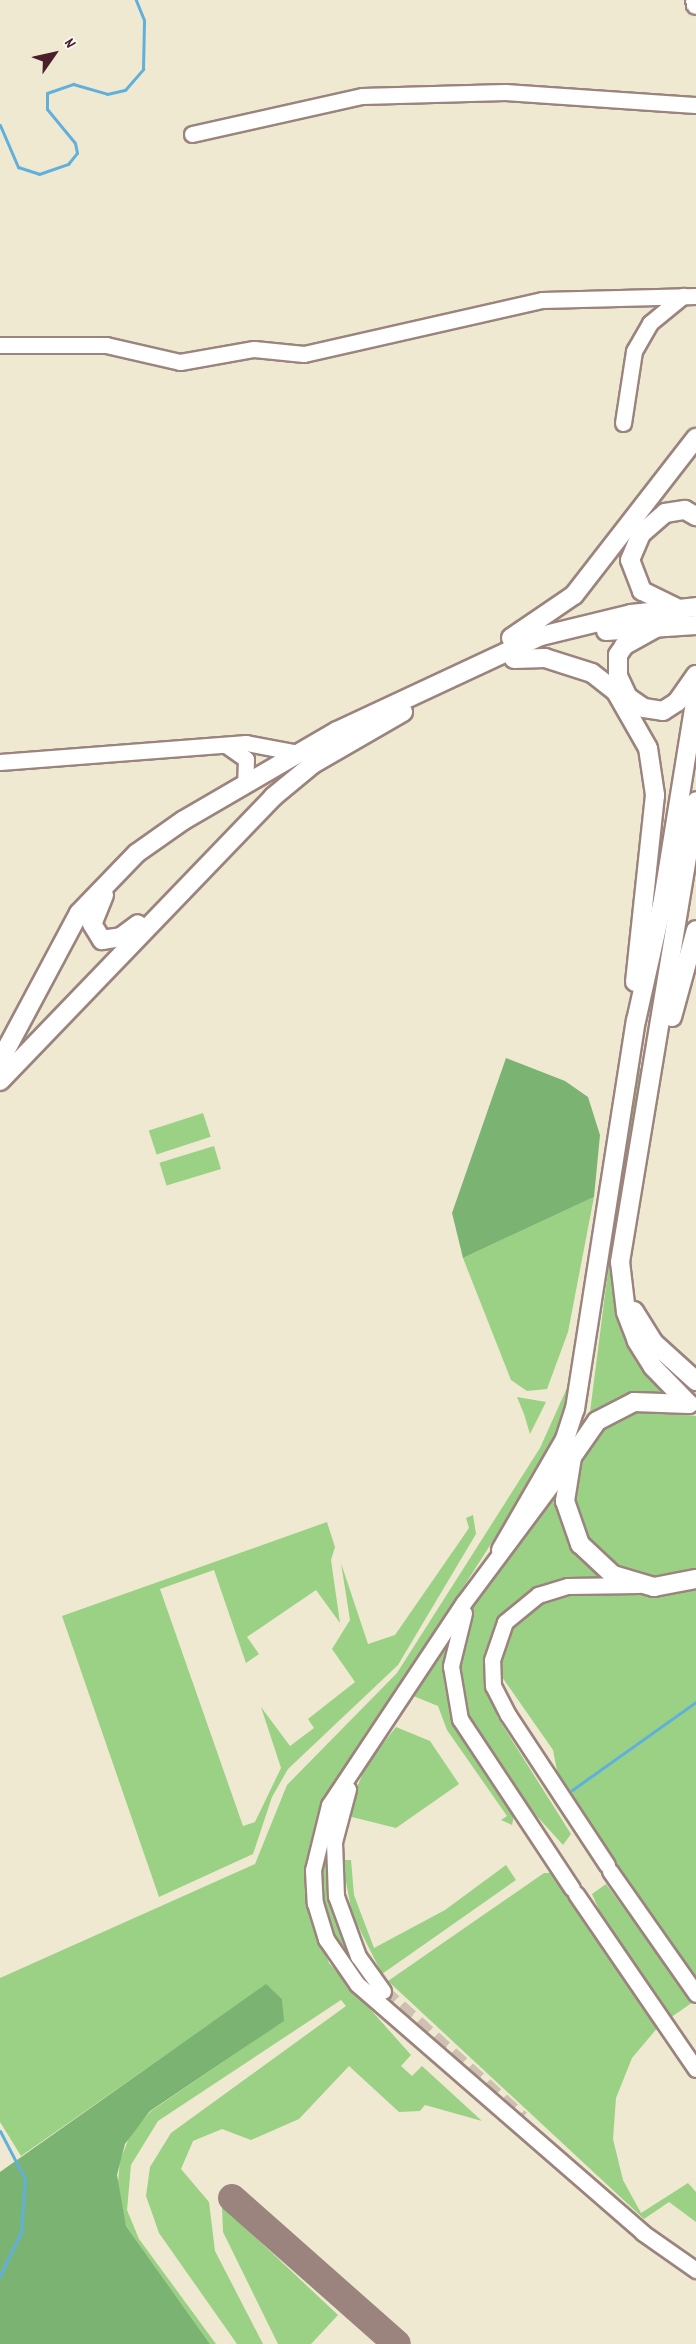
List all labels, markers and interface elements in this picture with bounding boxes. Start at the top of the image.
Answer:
north arrow [24,24,84,84]
text: N [58,34,81,53]

